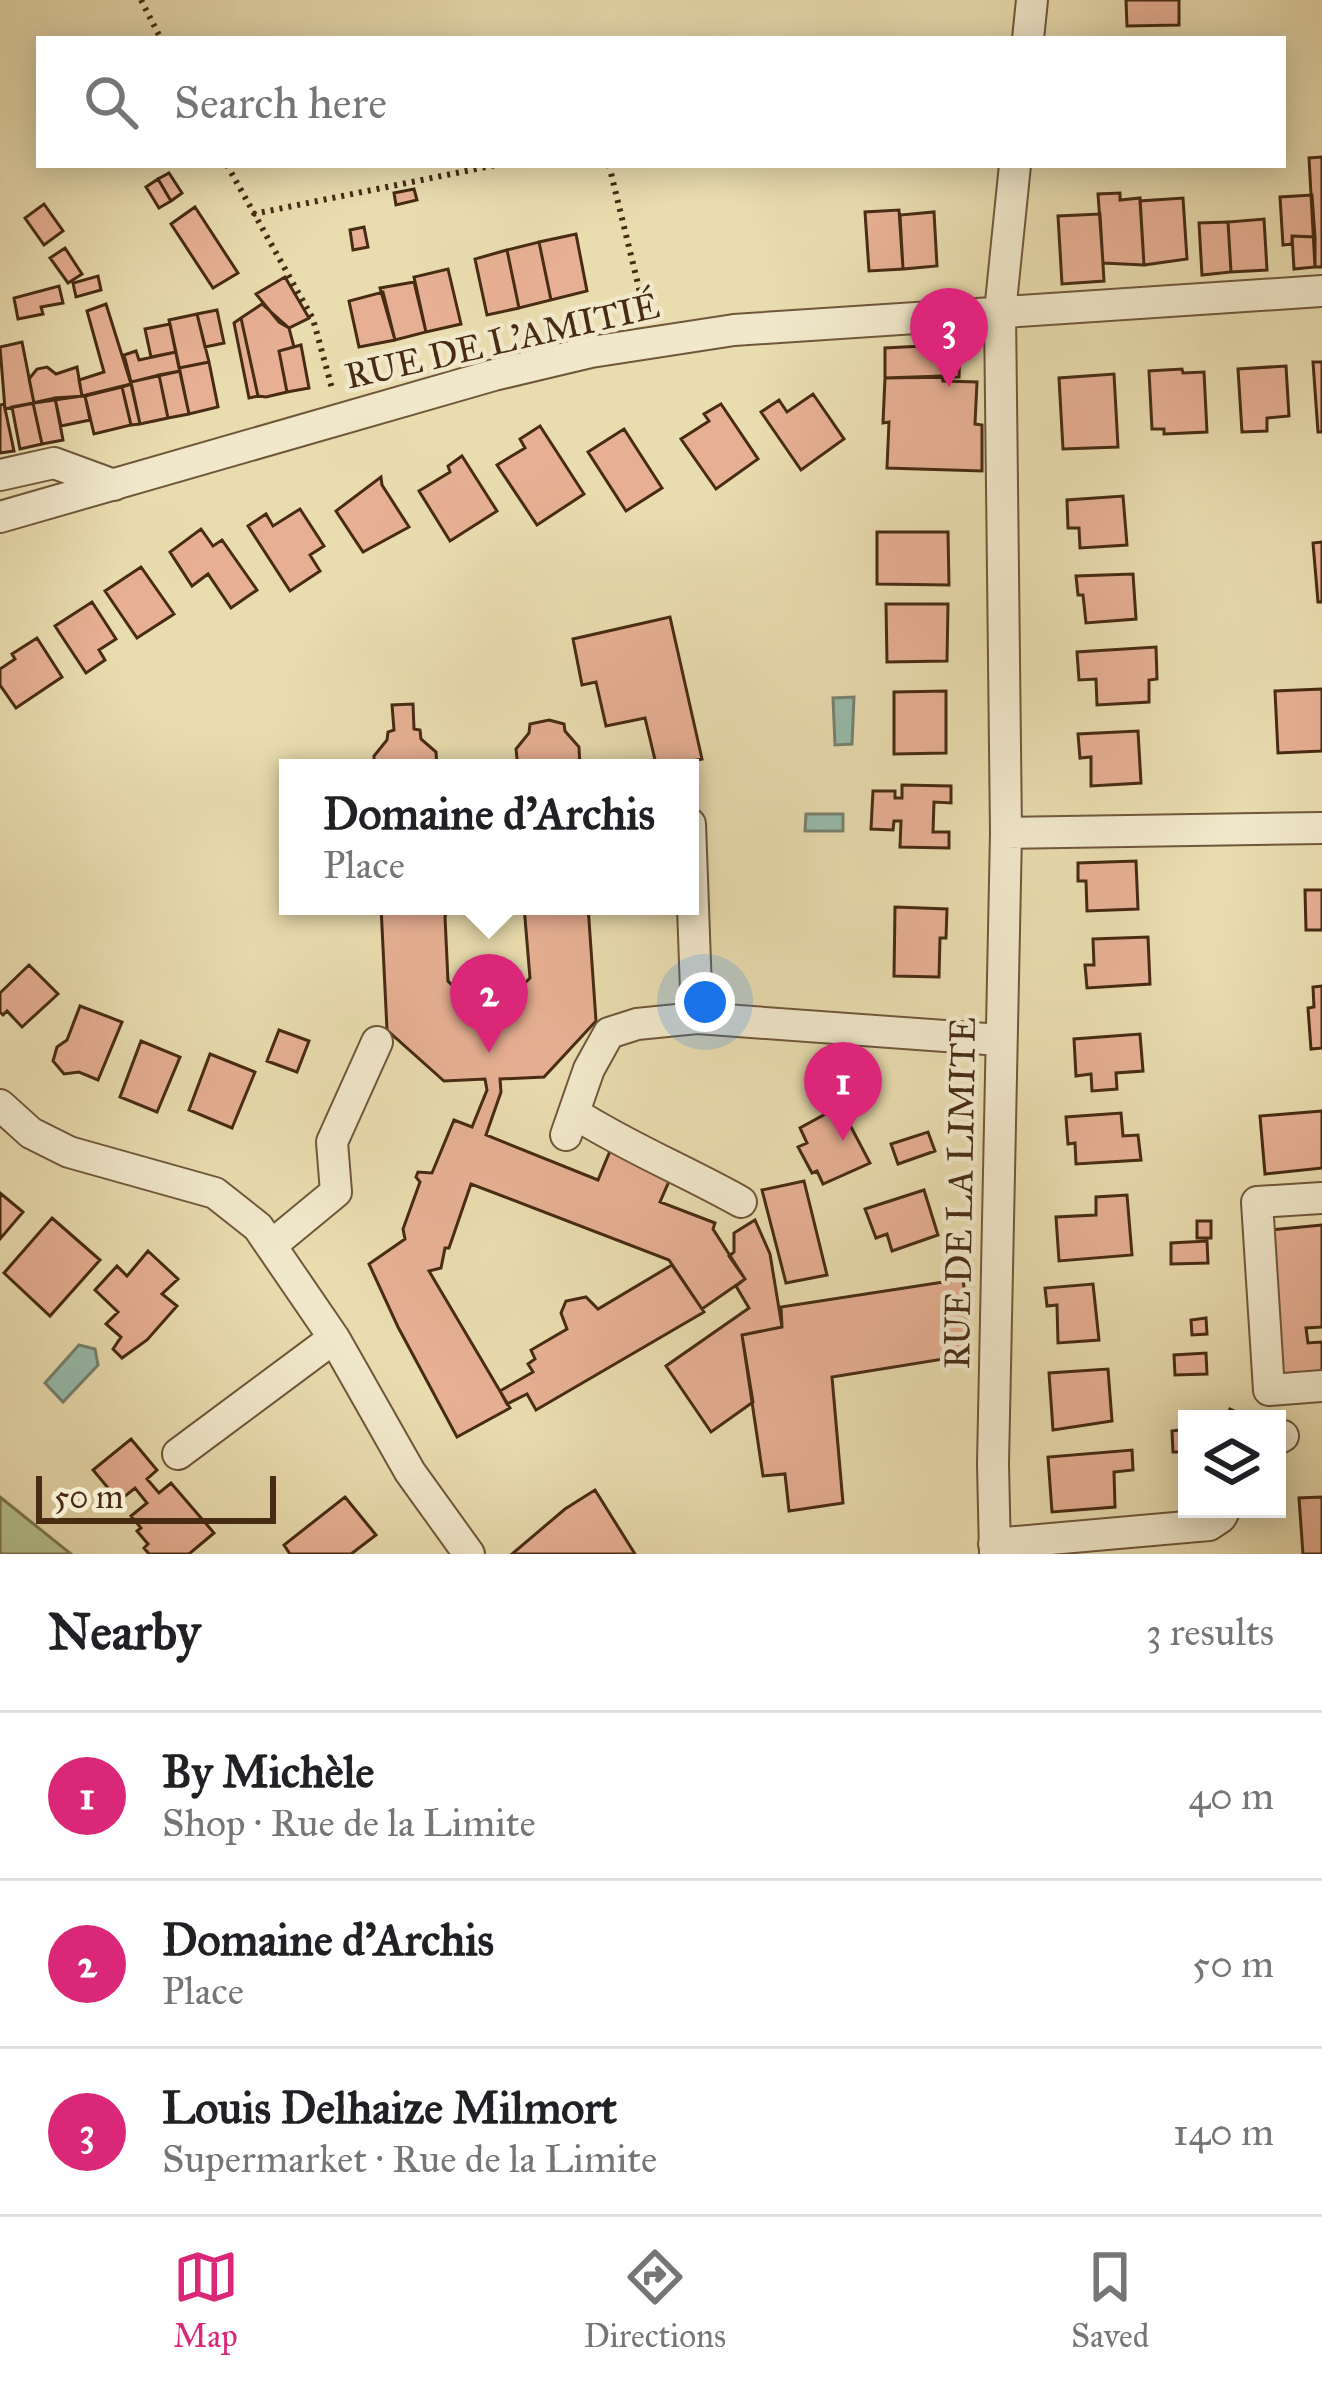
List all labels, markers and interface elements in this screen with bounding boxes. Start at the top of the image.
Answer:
search box [36,36,1286,168]
icon: search [78,69,144,135]
text: Search here [174,75,387,130]
street label: RUE DE L'AMITIÉ [340,282,664,399]
pin: 3 [910,288,988,387]
popup [279,759,699,915]
text: Domaine d'Archis [323,786,655,841]
text: Place [323,841,405,889]
pin: 2 [450,954,528,1053]
your location [675,972,735,1032]
street label: RUE DE LA LIMITE [935,1017,985,1369]
pin: 1 [804,1042,882,1141]
map controls [1178,1410,1286,1518]
button: layers [1178,1410,1286,1518]
scale bar [36,1470,276,1523]
text: 50 m [54,1477,123,1517]
text: Nearby [48,1601,200,1663]
text: 3 results [1146,1608,1274,1656]
text: By Michèle [162,1744,374,1799]
text: 1 [79,1772,95,1820]
text: 40 m [1188,1772,1274,1820]
text: Shop · Rue de la Limite [162,1799,536,1847]
text: Domaine d'Archis [162,1912,494,1967]
text: 2 [77,1940,97,1988]
text: 50 m [1192,1940,1274,1988]
text: Place [162,1967,244,2015]
text: Louis Delhaize Milmort [162,2080,617,2135]
text: 3 [79,2108,95,2156]
text: 140 m [1173,2108,1274,2156]
text: Supermarket · Rue de la Limite [162,2135,657,2183]
tab: Map [173,2244,239,2356]
tab: Directions [584,2244,726,2356]
tab: Saved [1071,2244,1149,2356]

